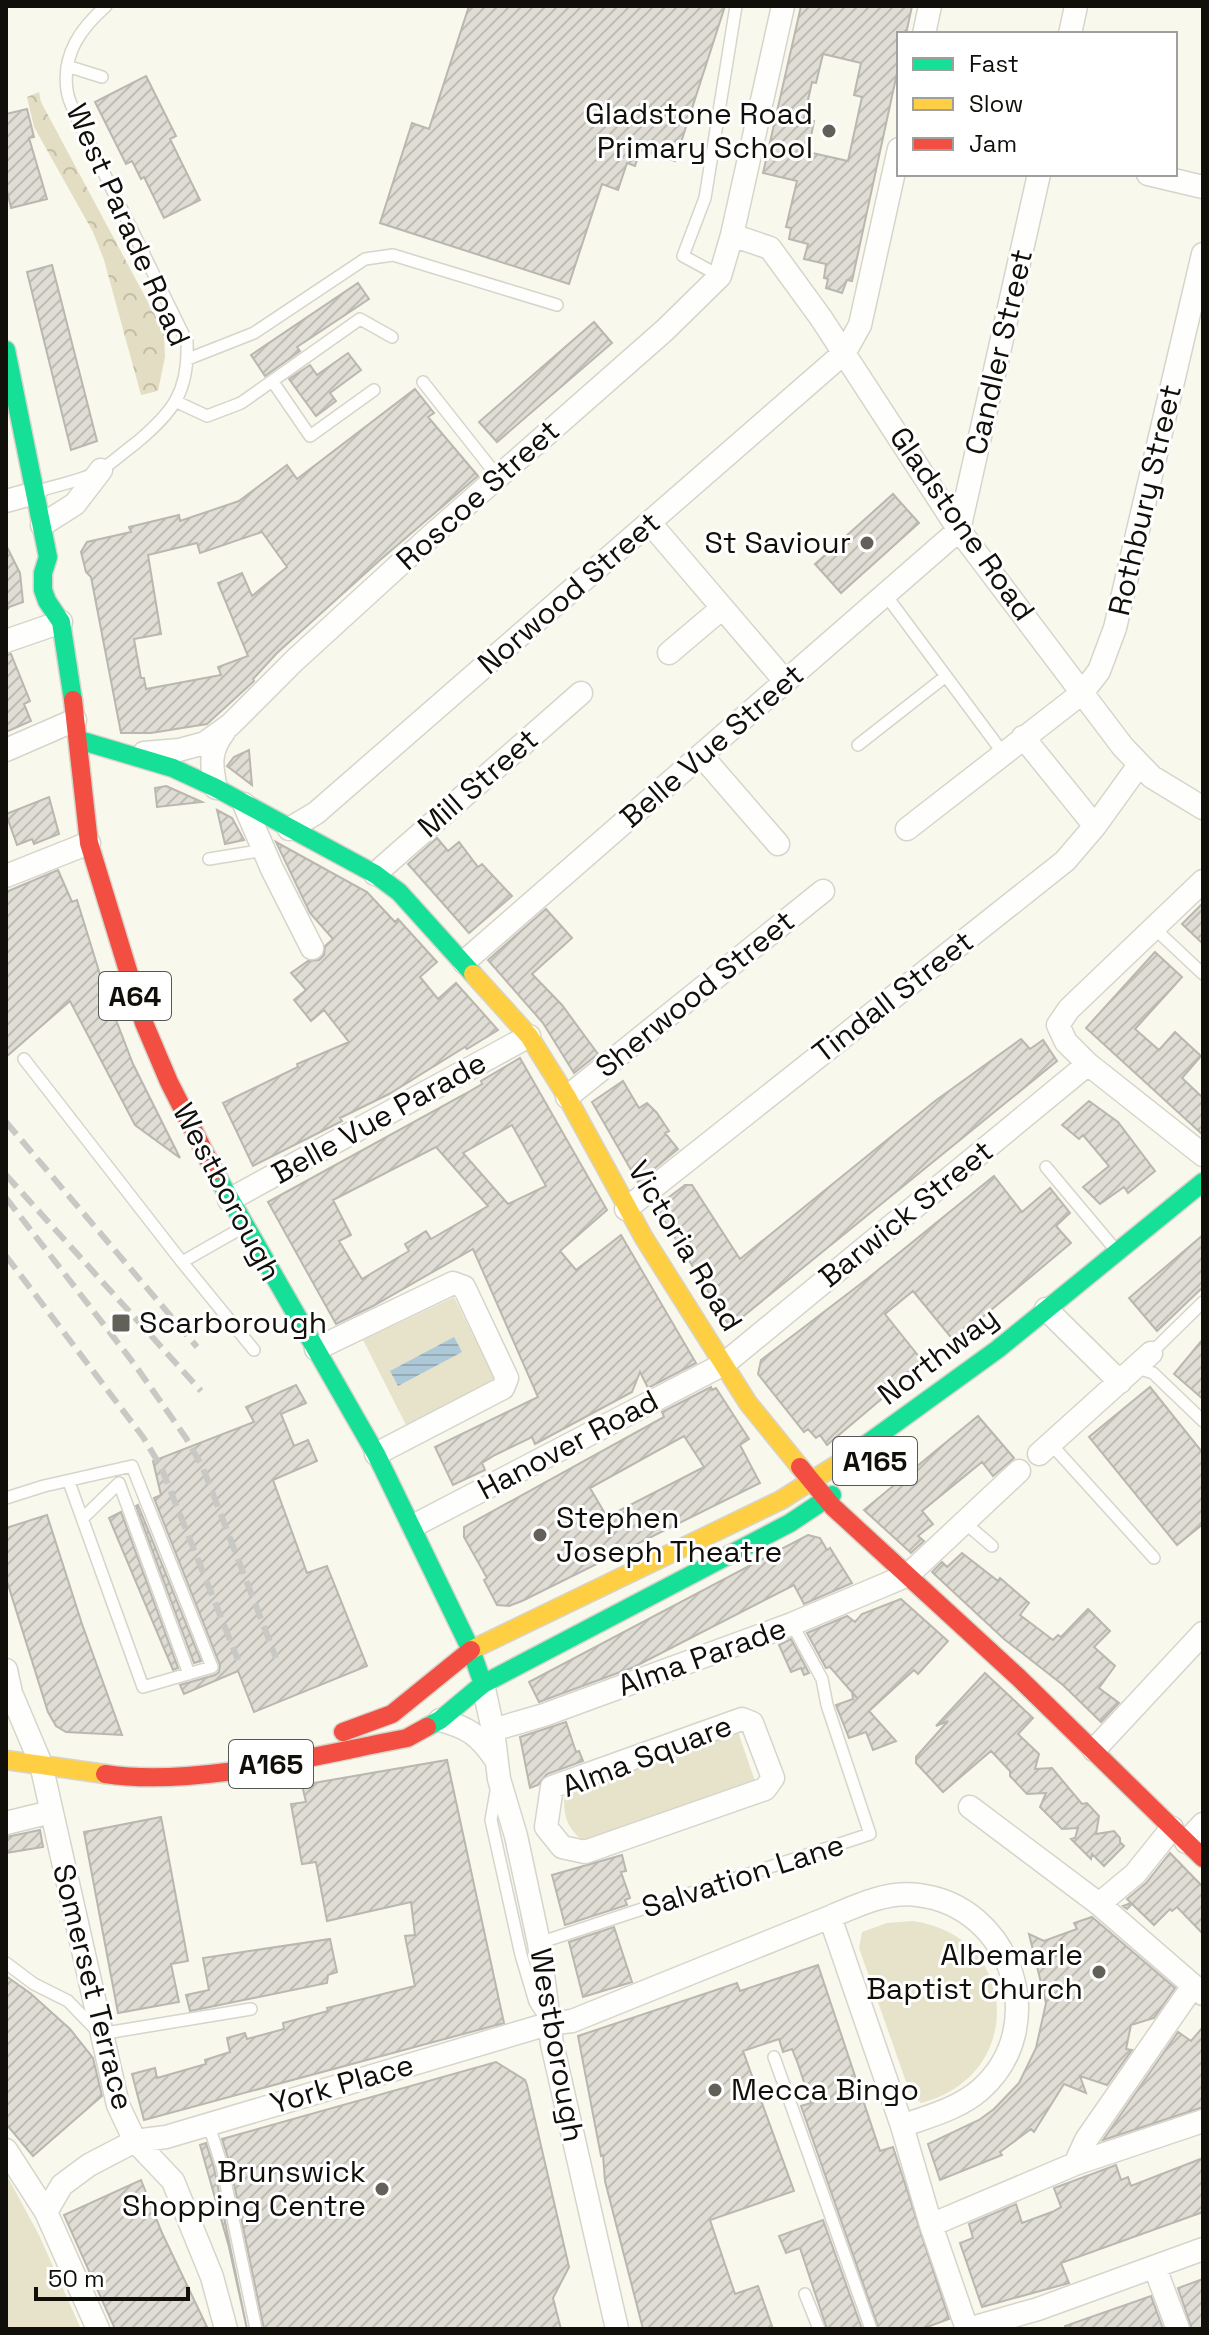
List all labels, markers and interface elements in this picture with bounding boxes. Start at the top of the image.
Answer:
legend [897,32,1177,176]
text: Fast [969,48,1019,79]
text: Slow [969,88,1023,119]
place label: Gladstone Road Primary School [585,94,813,167]
street label: West Parade Road [57,97,199,352]
marker: Gladstone Road Primary School [820,122,838,140]
text: Jam [969,128,1017,159]
street label: Candler Street [956,245,1041,459]
street label: Rothbury Street [1099,381,1190,619]
street label: Roscoe Street [388,411,568,578]
street label: Gladstone Road [881,419,1044,628]
street label: Norwood Street [469,503,668,683]
place label: St Saviour [705,523,851,562]
marker: St Saviour [858,534,876,552]
street label: Belle Vue Street [612,655,812,836]
street label: Mill Street [409,720,546,846]
street label: Sherwood Street [587,901,802,1086]
street label: Tindall Street [804,922,981,1072]
road number: A64 [99,972,171,1020]
street label: Belle Vue Parade [265,1043,493,1193]
street label: Westborough [164,1096,291,1287]
street label: Barwick Street [811,1131,1001,1296]
street label: Victoria Road [619,1153,752,1338]
street label: Northway [870,1298,1006,1414]
place label: Scarborough [139,1303,327,1342]
marker: Scarborough [110,1312,132,1334]
street label: Hanover Road [471,1381,665,1509]
road number: A165 [833,1437,917,1485]
place label: Stephen Joseph Theatre [556,1498,782,1571]
marker: Stephen Joseph Theatre [531,1526,549,1544]
street label: Alma Parade [612,1608,792,1705]
street label: Alma Square [556,1705,737,1806]
road number: A165 [229,1740,313,1788]
street label: Salvation Lane [637,1824,849,1927]
street label: Somerset Terrace [44,1860,143,2114]
place label: Albemarle Baptist Church [866,1935,1083,2008]
street label: Westborough [521,1945,594,2145]
marker: Albemarle Baptist Church [1090,1963,1108,1981]
street label: York Place [266,2044,418,2123]
place label: Mecca Bingo [731,2070,919,2109]
marker: Mecca Bingo [706,2081,724,2099]
place label: Brunswick Shopping Centre [122,2152,366,2225]
marker: Brunswick Shopping Centre [373,2180,391,2198]
scale bar [36,2251,188,2301]
text: 50 m [48,2263,105,2294]

